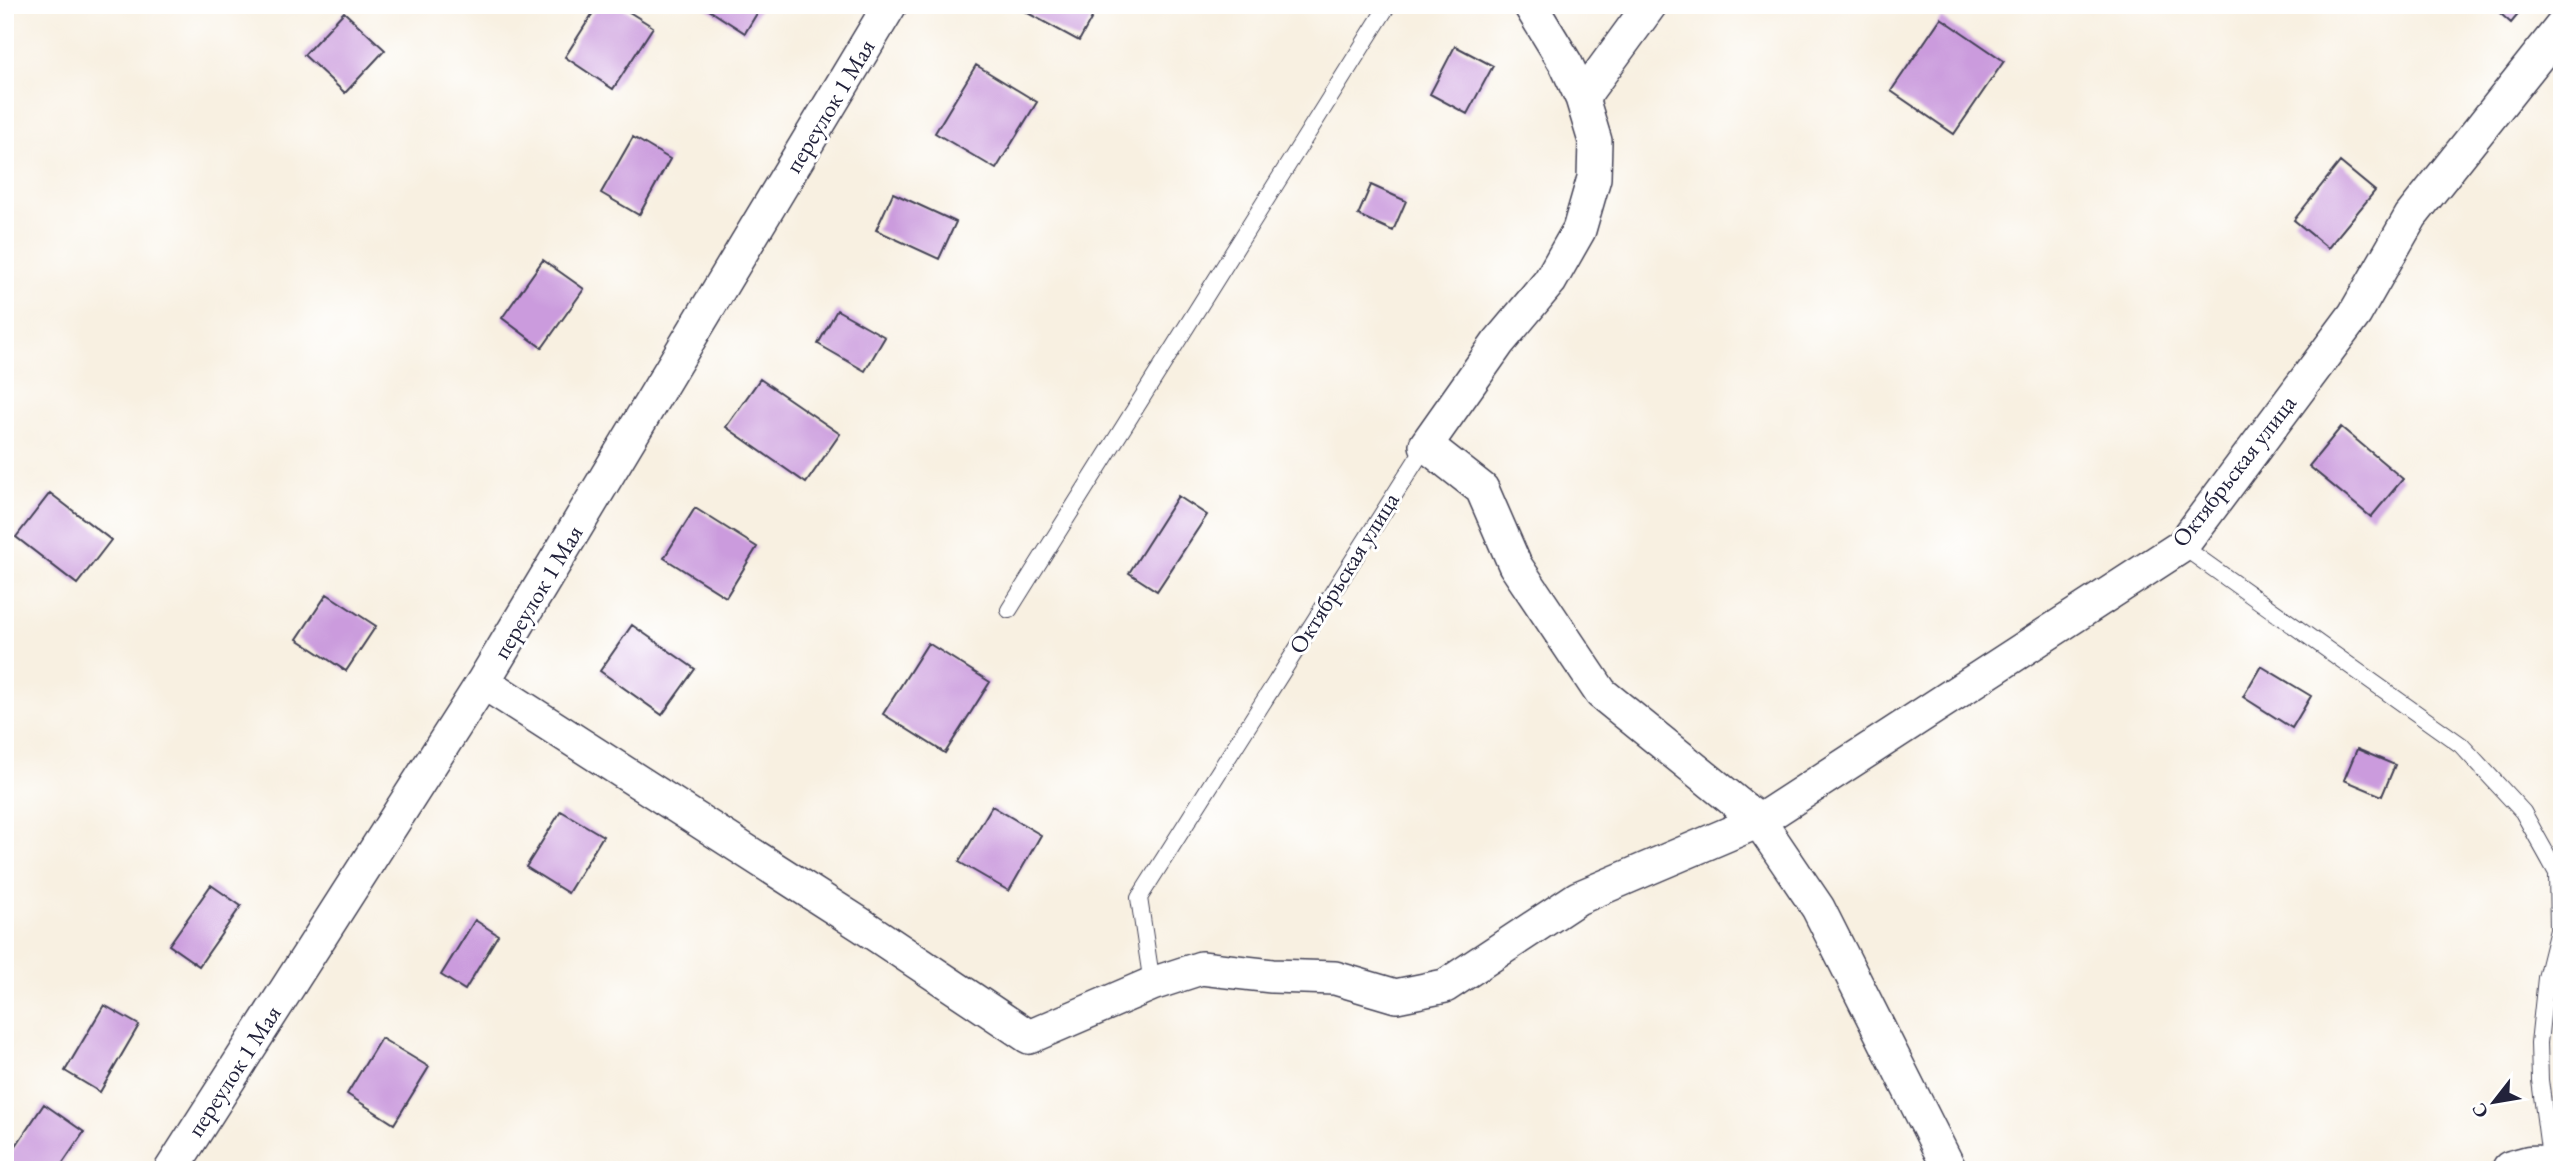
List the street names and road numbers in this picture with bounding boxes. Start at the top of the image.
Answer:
street label: переулок 1 Мая [777,33,882,178]
street label: Октябрьская улица [2164,388,2303,553]
street label: Октябрьская улица [1281,486,1406,659]
street label: переулок 1 Мая [485,519,590,664]
street label: переулок 1 Мая [180,999,288,1142]

